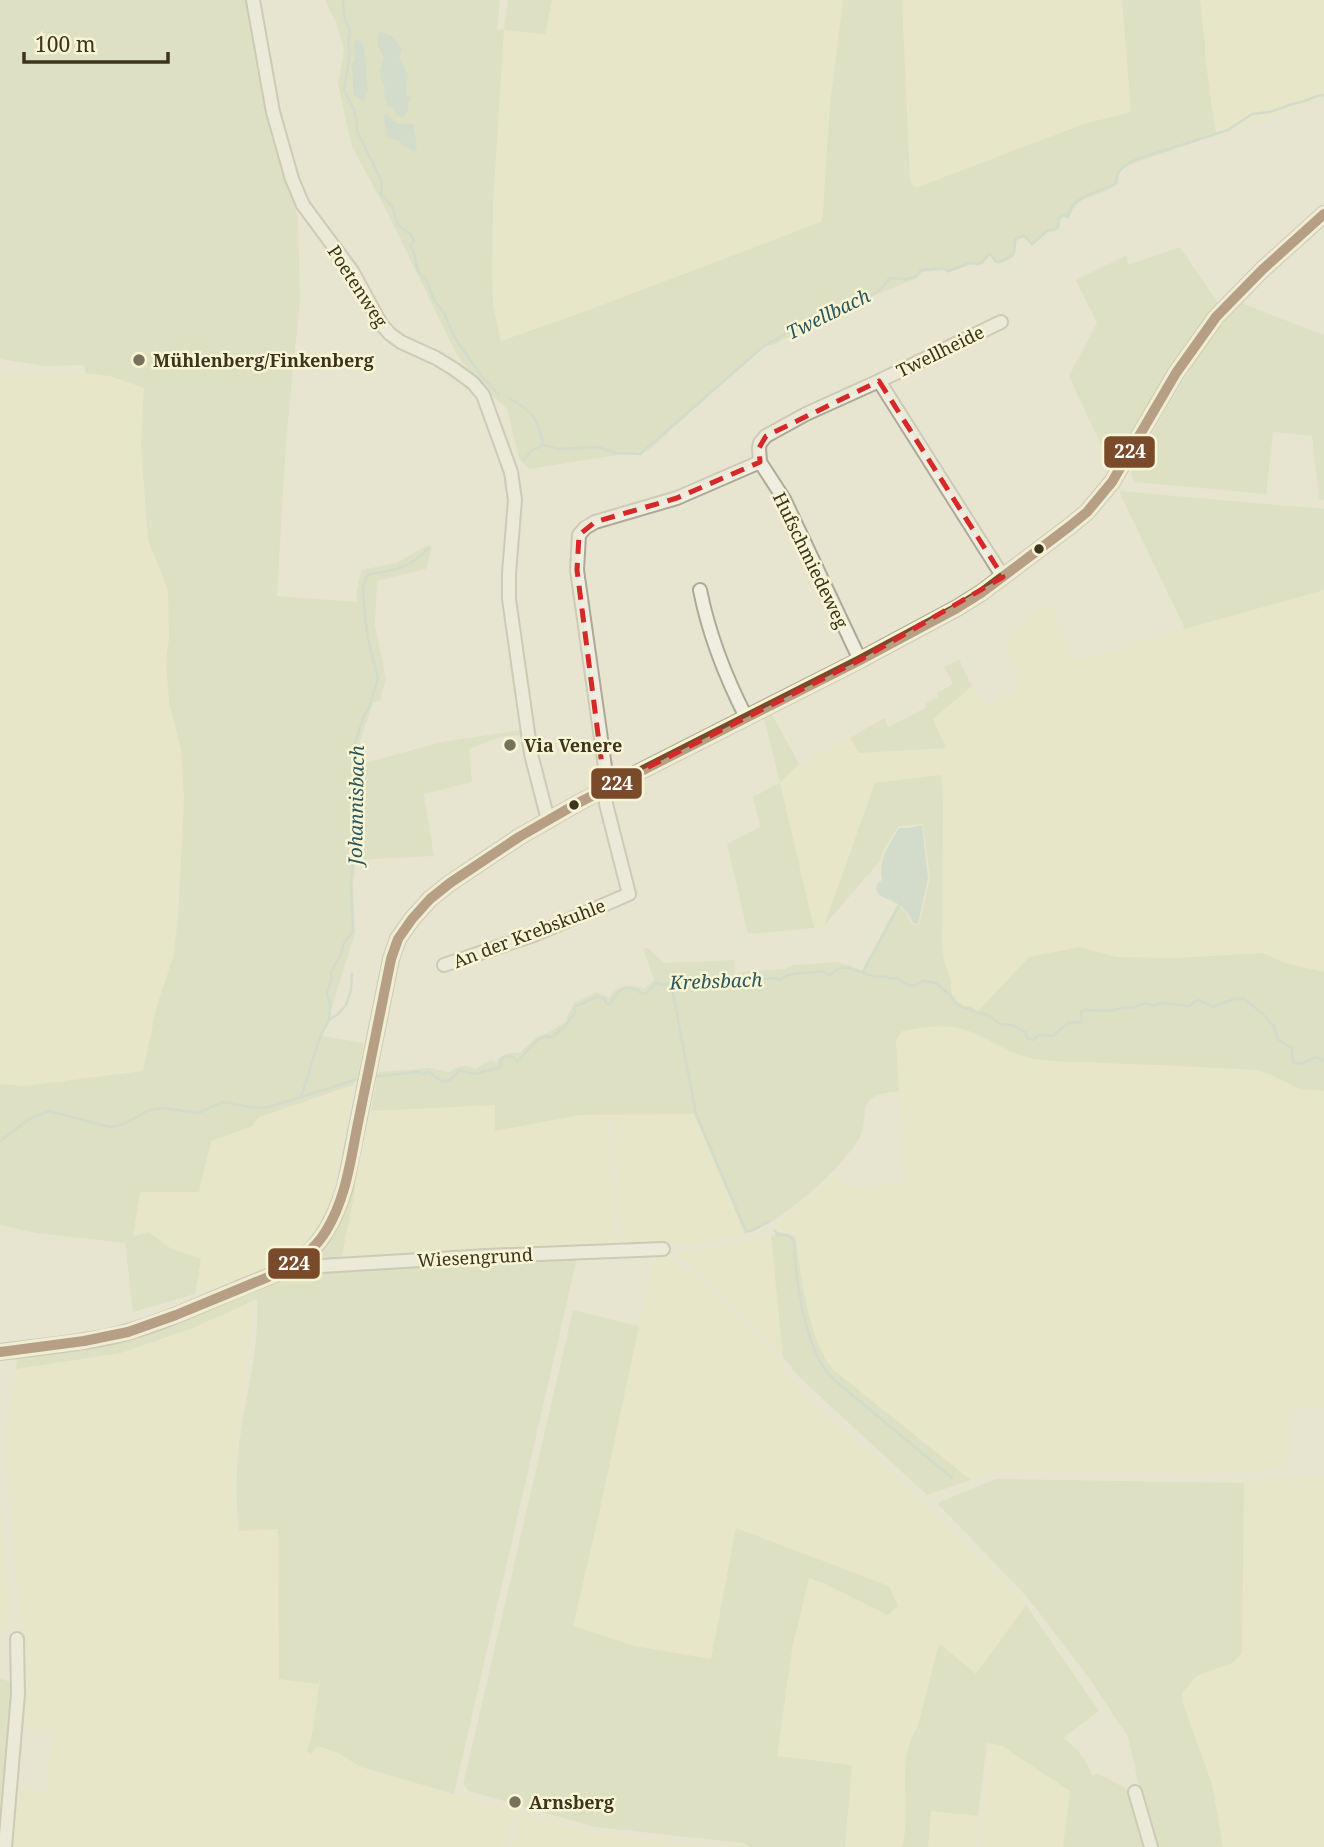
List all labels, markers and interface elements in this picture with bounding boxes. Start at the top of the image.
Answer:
scale bar [24,21,168,65]
text: 100 m [35,30,96,58]
street label: Poetenweg [323,240,394,332]
water label: Twellbach [782,282,875,346]
street label: Twellheide [892,319,988,383]
place label: Mühlenberg/Finkenberg [153,348,375,372]
marker: Mühlenberg/Finkenberg [131,352,147,368]
line badge: 224 [1103,435,1156,469]
text: 224 [1114,438,1146,464]
street label: Hufschmiedeweg [768,488,855,632]
unlabelled marker [1032,542,1046,556]
place label: Via Venere [524,733,622,757]
marker: Via Venere [502,737,518,753]
water label: Johannisbach [342,744,370,868]
line badge: 224 [590,767,643,800]
text: 224 [601,770,633,796]
unlabelled marker [567,798,581,812]
street label: An der Krebskuhle [449,893,609,973]
water label: Krebsbach [668,966,764,996]
street label: Wiesengrund [417,1242,533,1272]
line badge: 224 [267,1247,321,1280]
text: 224 [278,1250,310,1276]
place label: Arnsberg [529,1790,615,1814]
marker: Arnsberg [507,1794,523,1810]

